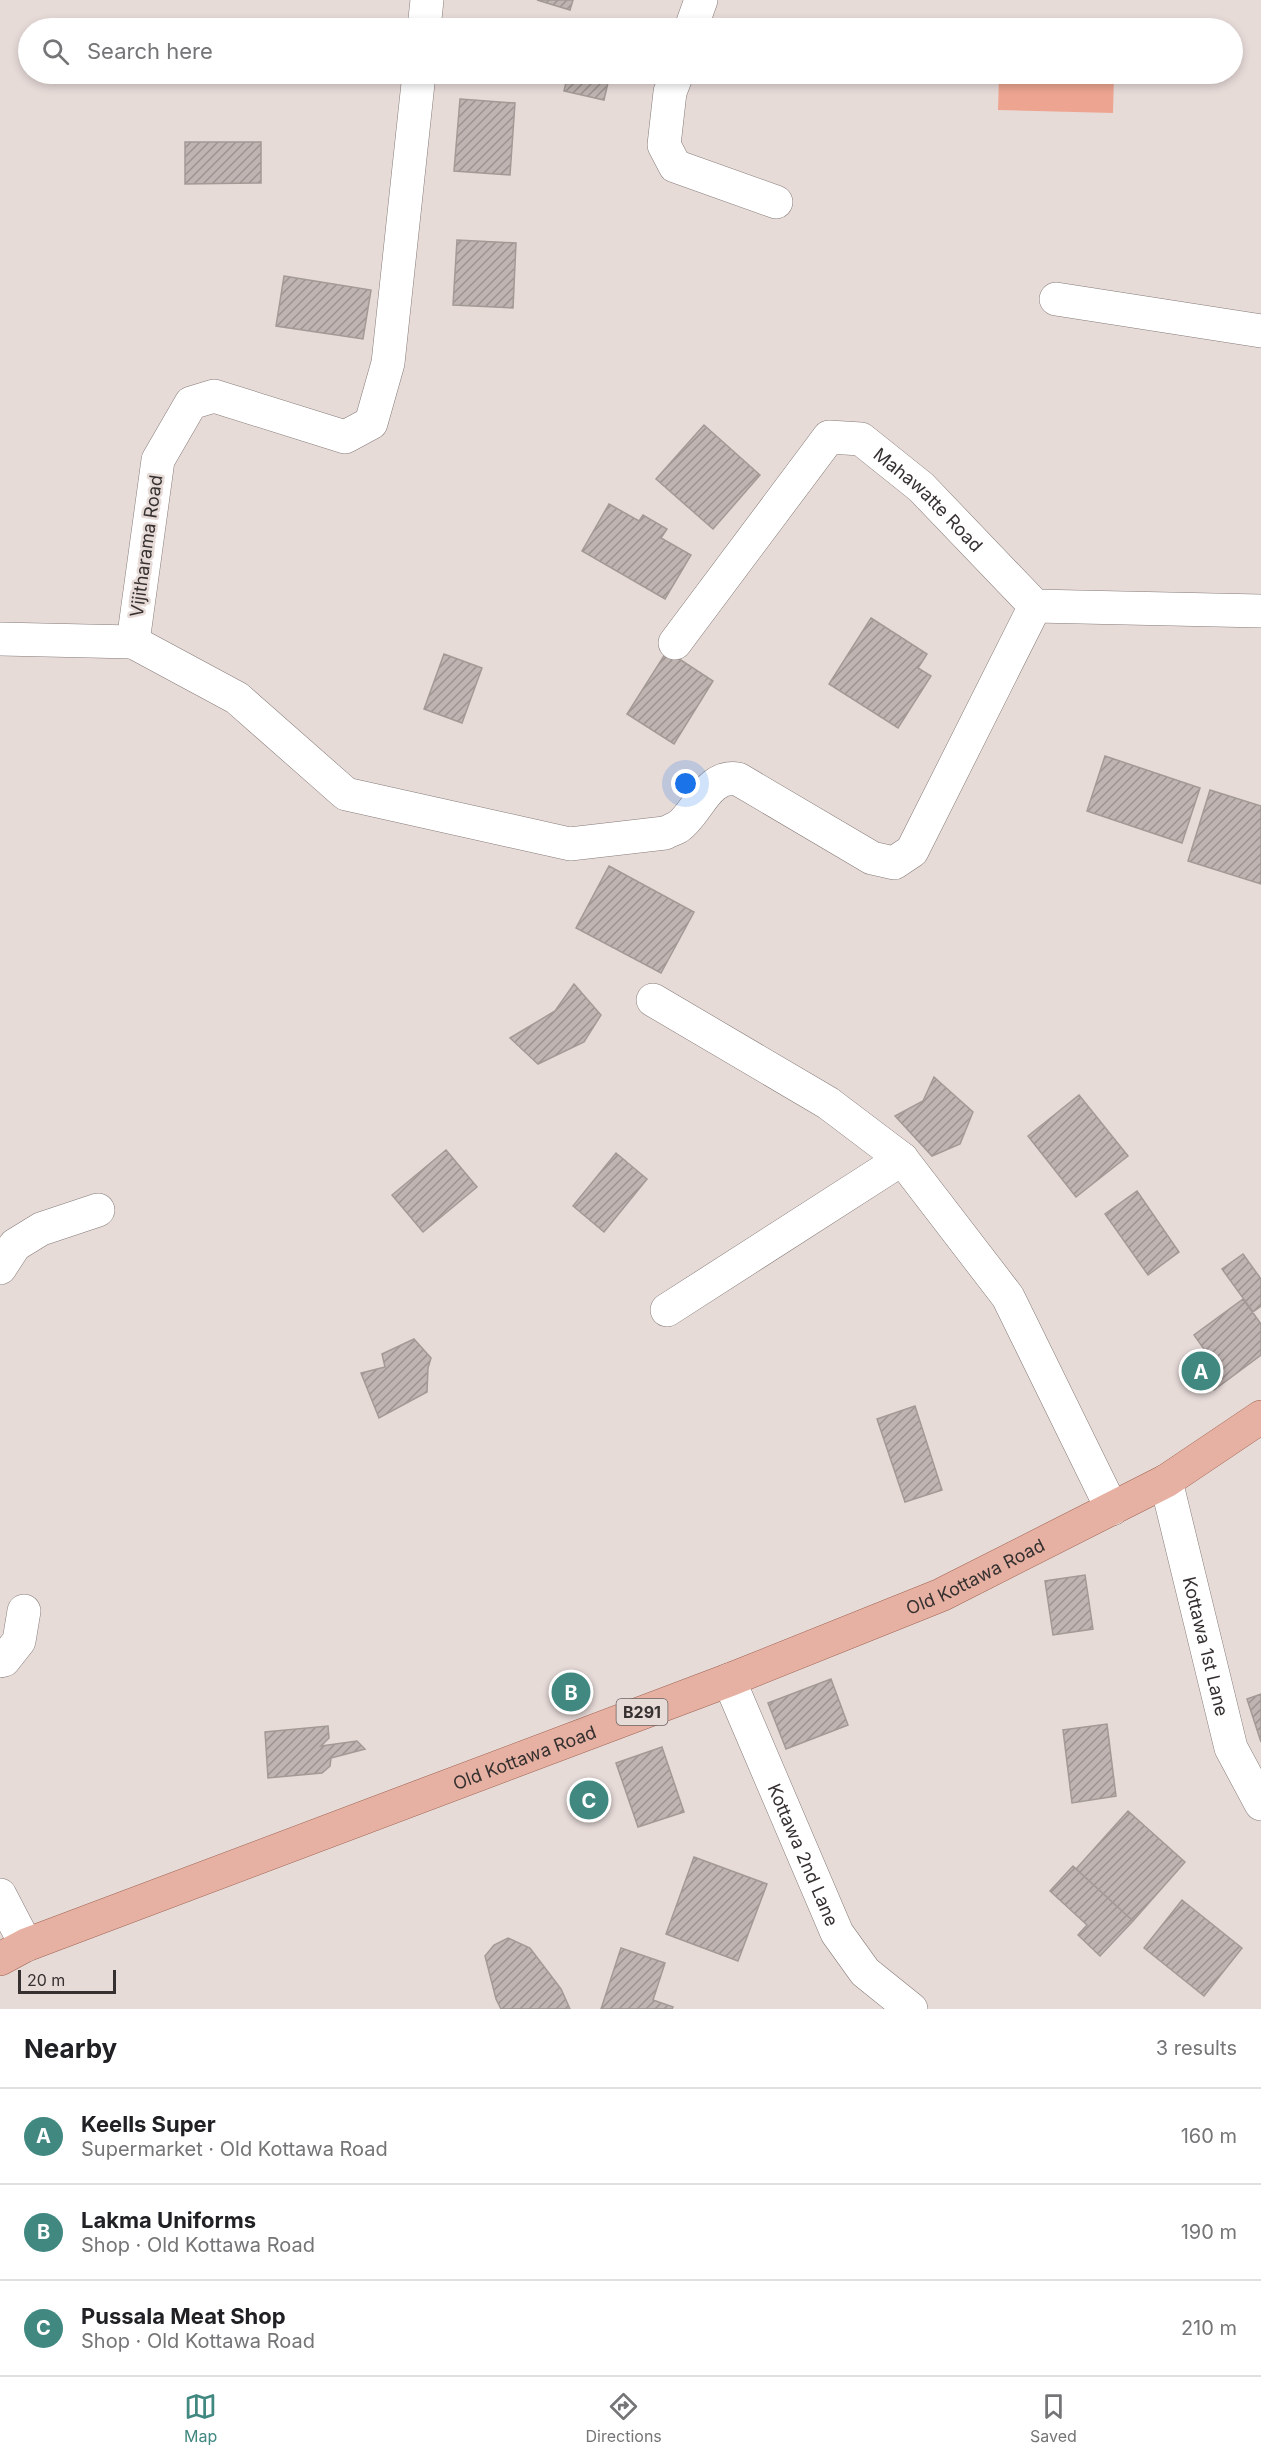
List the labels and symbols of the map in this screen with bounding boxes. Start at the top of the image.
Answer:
street label: Mahawatte Road [870,443,987,556]
street label: Vijitharama Road [126,474,166,618]
your location [671,769,700,798]
pin: A [1182,1348,1220,1394]
street label: Old Kottawa Road [903,1534,1048,1618]
street label: Kottawa 1st Lane [1179,1574,1233,1718]
pin: B [552,1670,590,1714]
road number: B291 [616,1699,668,1725]
street label: Old Kottawa Road [450,1721,599,1794]
pin: C [570,1778,608,1822]
street label: Kottawa 2nd Lane [764,1780,843,1929]
scale bar [18,1967,116,1994]

